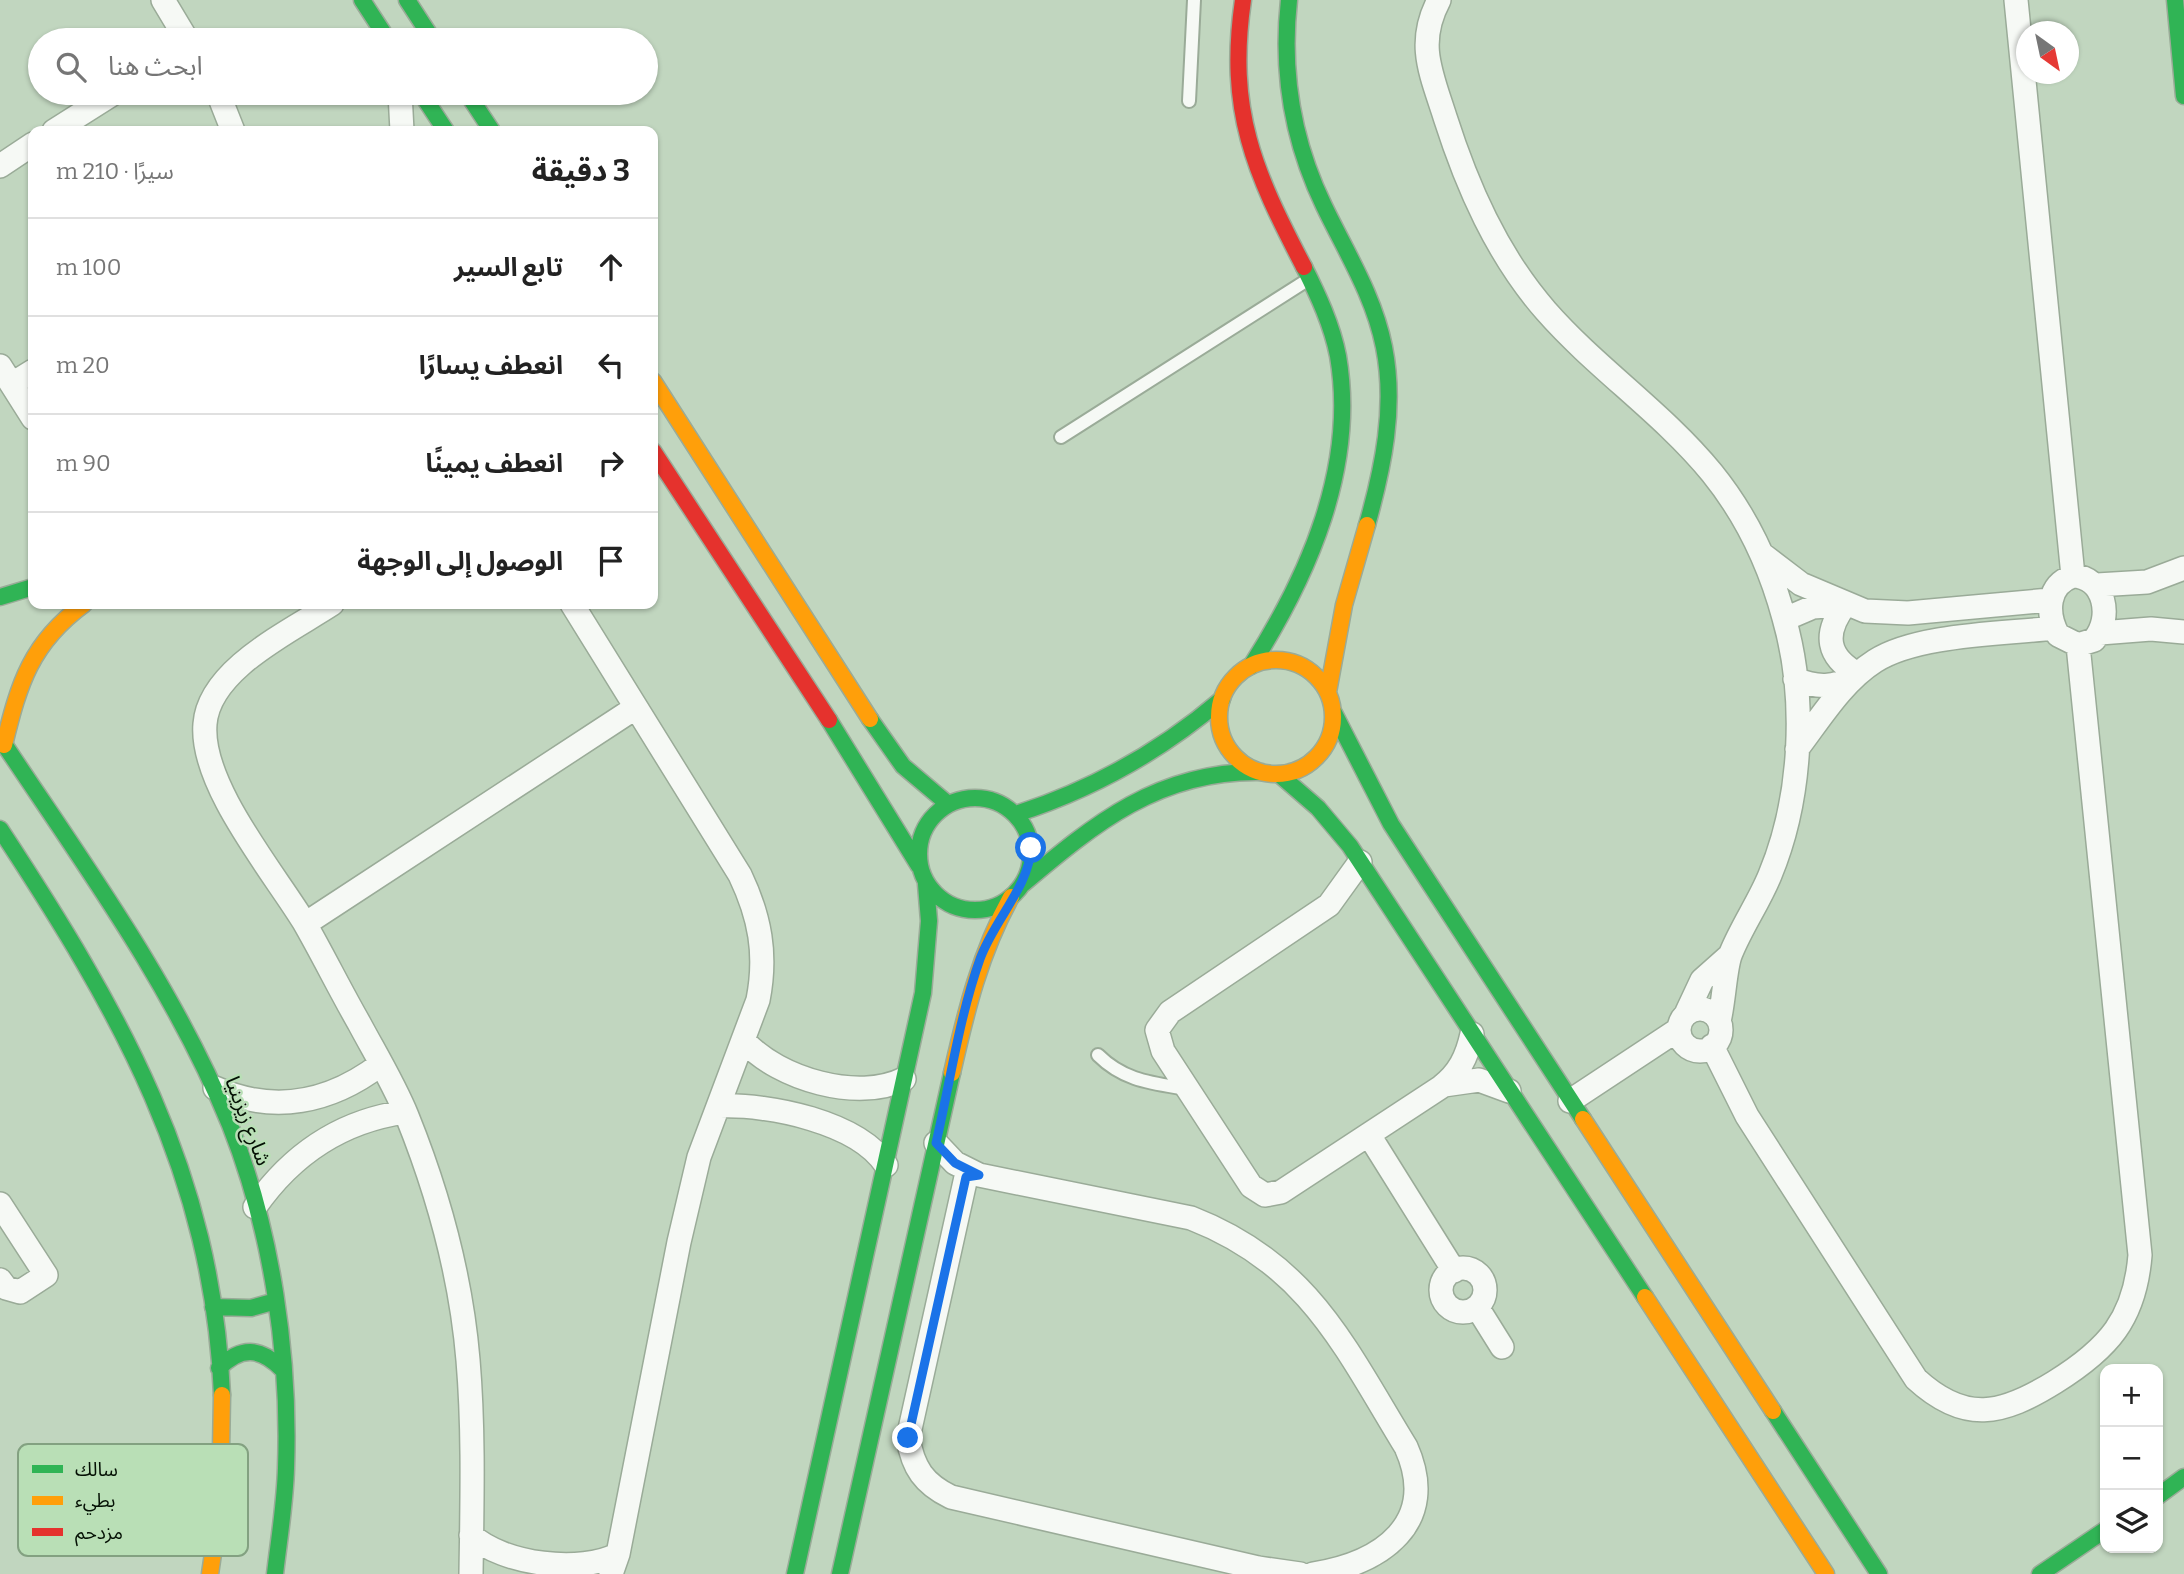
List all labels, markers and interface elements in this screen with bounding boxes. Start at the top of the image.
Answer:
north arrow [2016,21,2079,84]
search box [28,28,658,105]
icon: search [52,48,90,86]
text: ابحث هنا [108,51,203,82]
text: 3 دقيقة [532,153,630,189]
text: سيرًا · 210 m [56,157,174,185]
icon: ahead [592,248,630,286]
text: تابع السير [454,252,563,283]
text: 100 m [56,253,121,281]
icon: left [592,346,630,384]
text: انعطف يسارًا [419,350,563,381]
text: 20 m [56,351,110,379]
icon: right [592,444,630,482]
text: انعطف يمينًا [425,448,563,479]
text: 90 m [56,449,111,477]
icon: arrive [592,542,630,580]
text: الوصول إلى الوجهة [357,546,563,577]
route start [1015,832,1046,863]
street label: شارع زيزينيا [217,1073,277,1170]
map controls [2100,1364,2163,1553]
button: + [2100,1364,2163,1427]
route end [892,1422,923,1453]
button: − [2100,1427,2163,1490]
legend [18,1444,248,1556]
text: سالك [75,1458,118,1481]
text: بطيء [75,1489,115,1515]
button: layers [2100,1490,2163,1553]
text: مزدحم [75,1521,123,1547]

